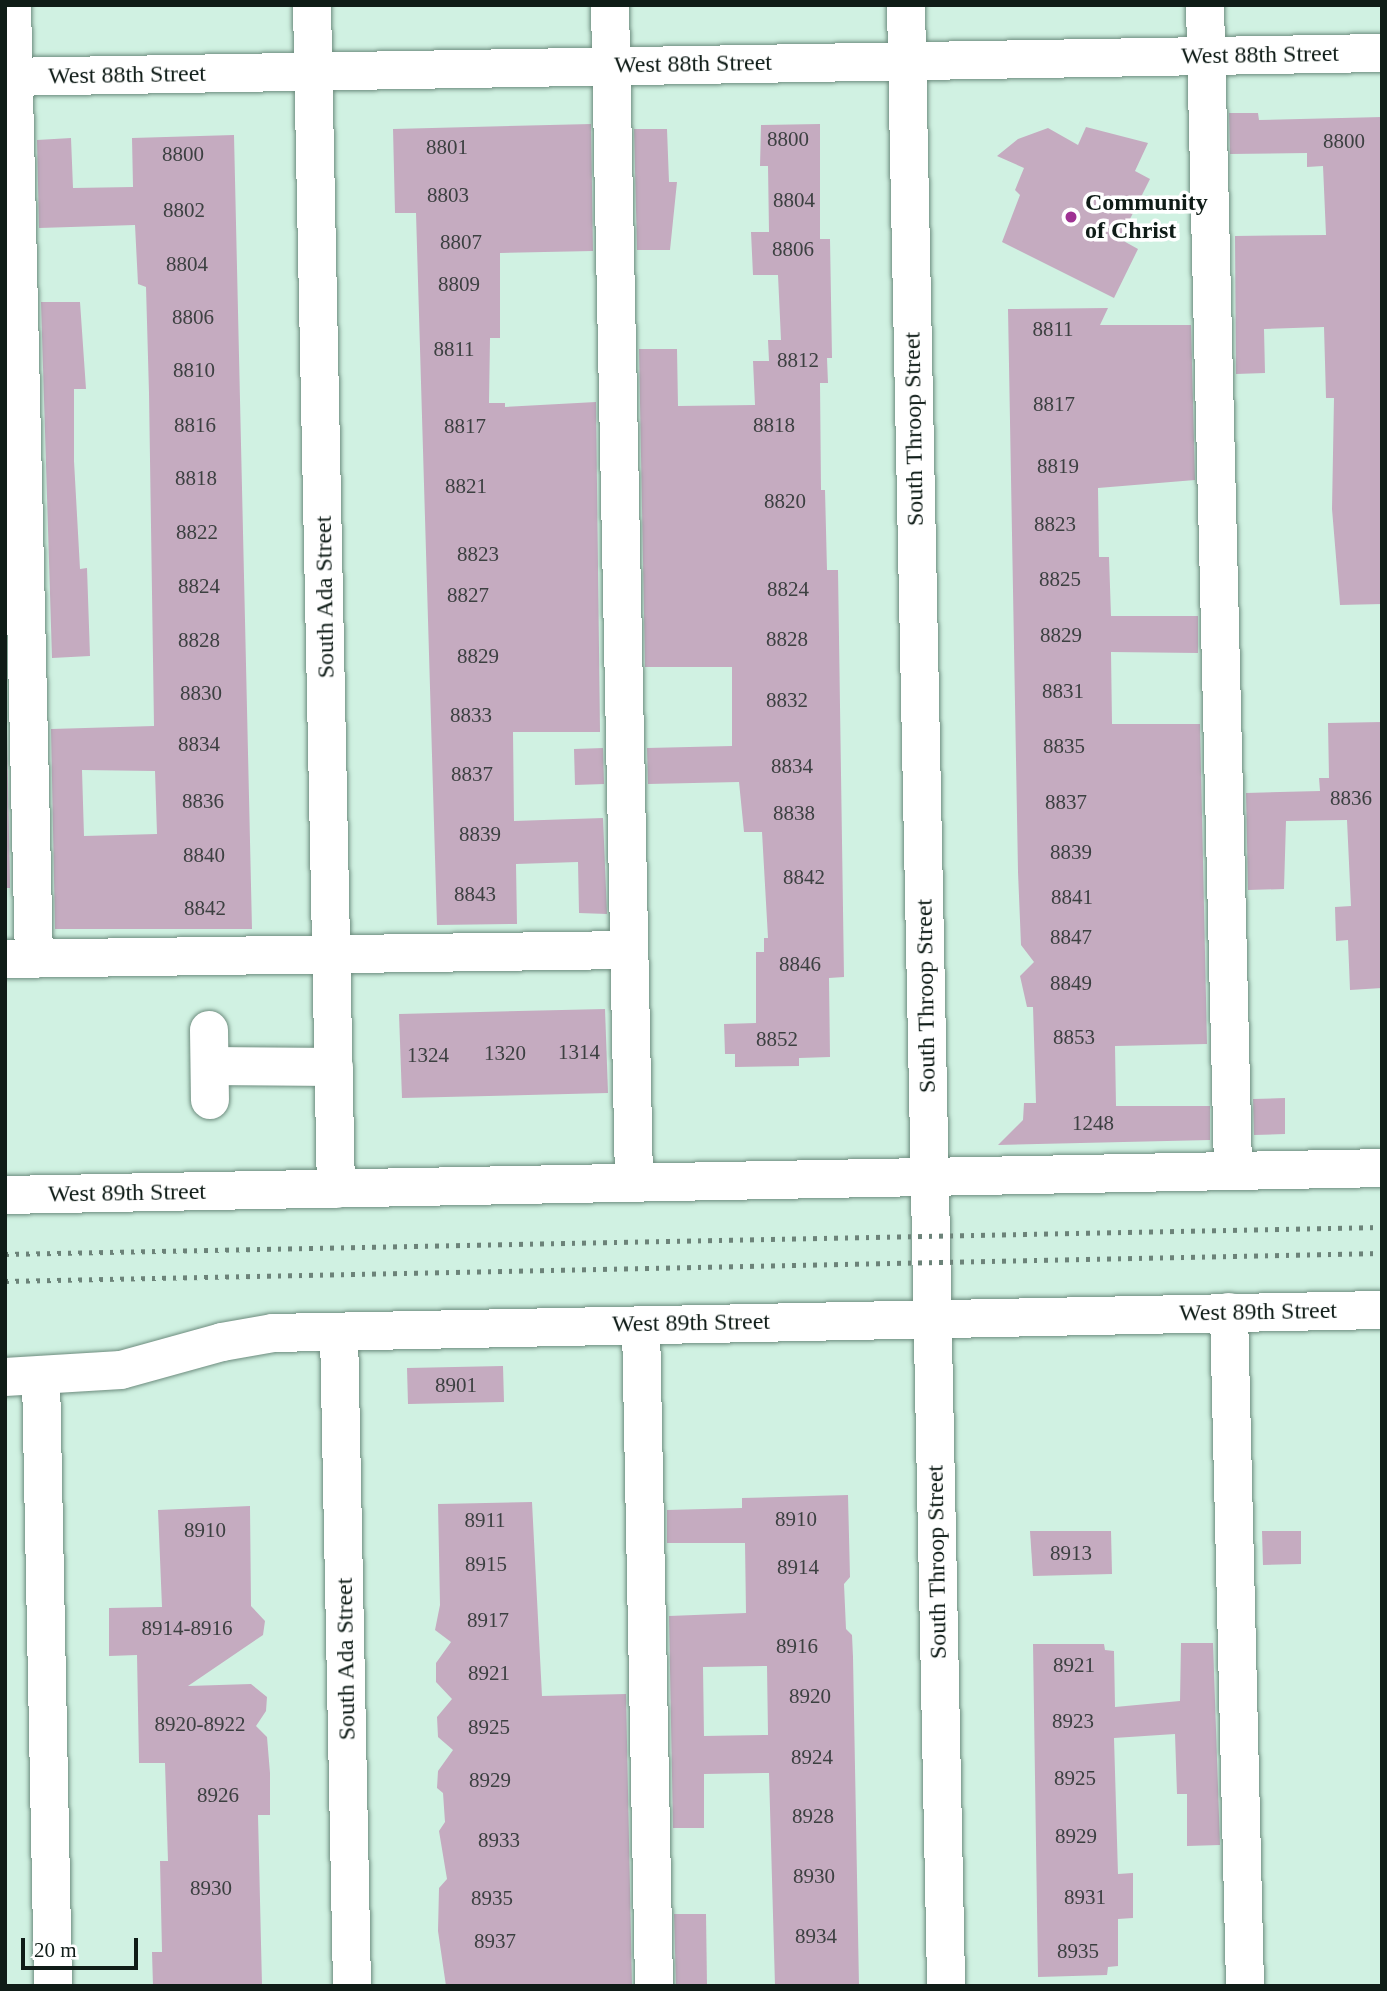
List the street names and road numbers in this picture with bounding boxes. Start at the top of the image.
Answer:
street label: West 88th Street [1181,39,1339,71]
street label: West 88th Street [614,48,772,80]
street label: West 88th Street [48,59,206,91]
street label: South Throop Street [898,331,930,527]
street label: South Ada Street [309,515,341,679]
street label: South Throop Street [910,898,942,1094]
street label: West 89th Street [48,1177,206,1209]
street label: West 89th Street [1179,1296,1337,1328]
street label: West 89th Street [612,1307,770,1339]
street label: South Throop Street [921,1464,953,1660]
street label: South Ada Street [330,1577,362,1741]

